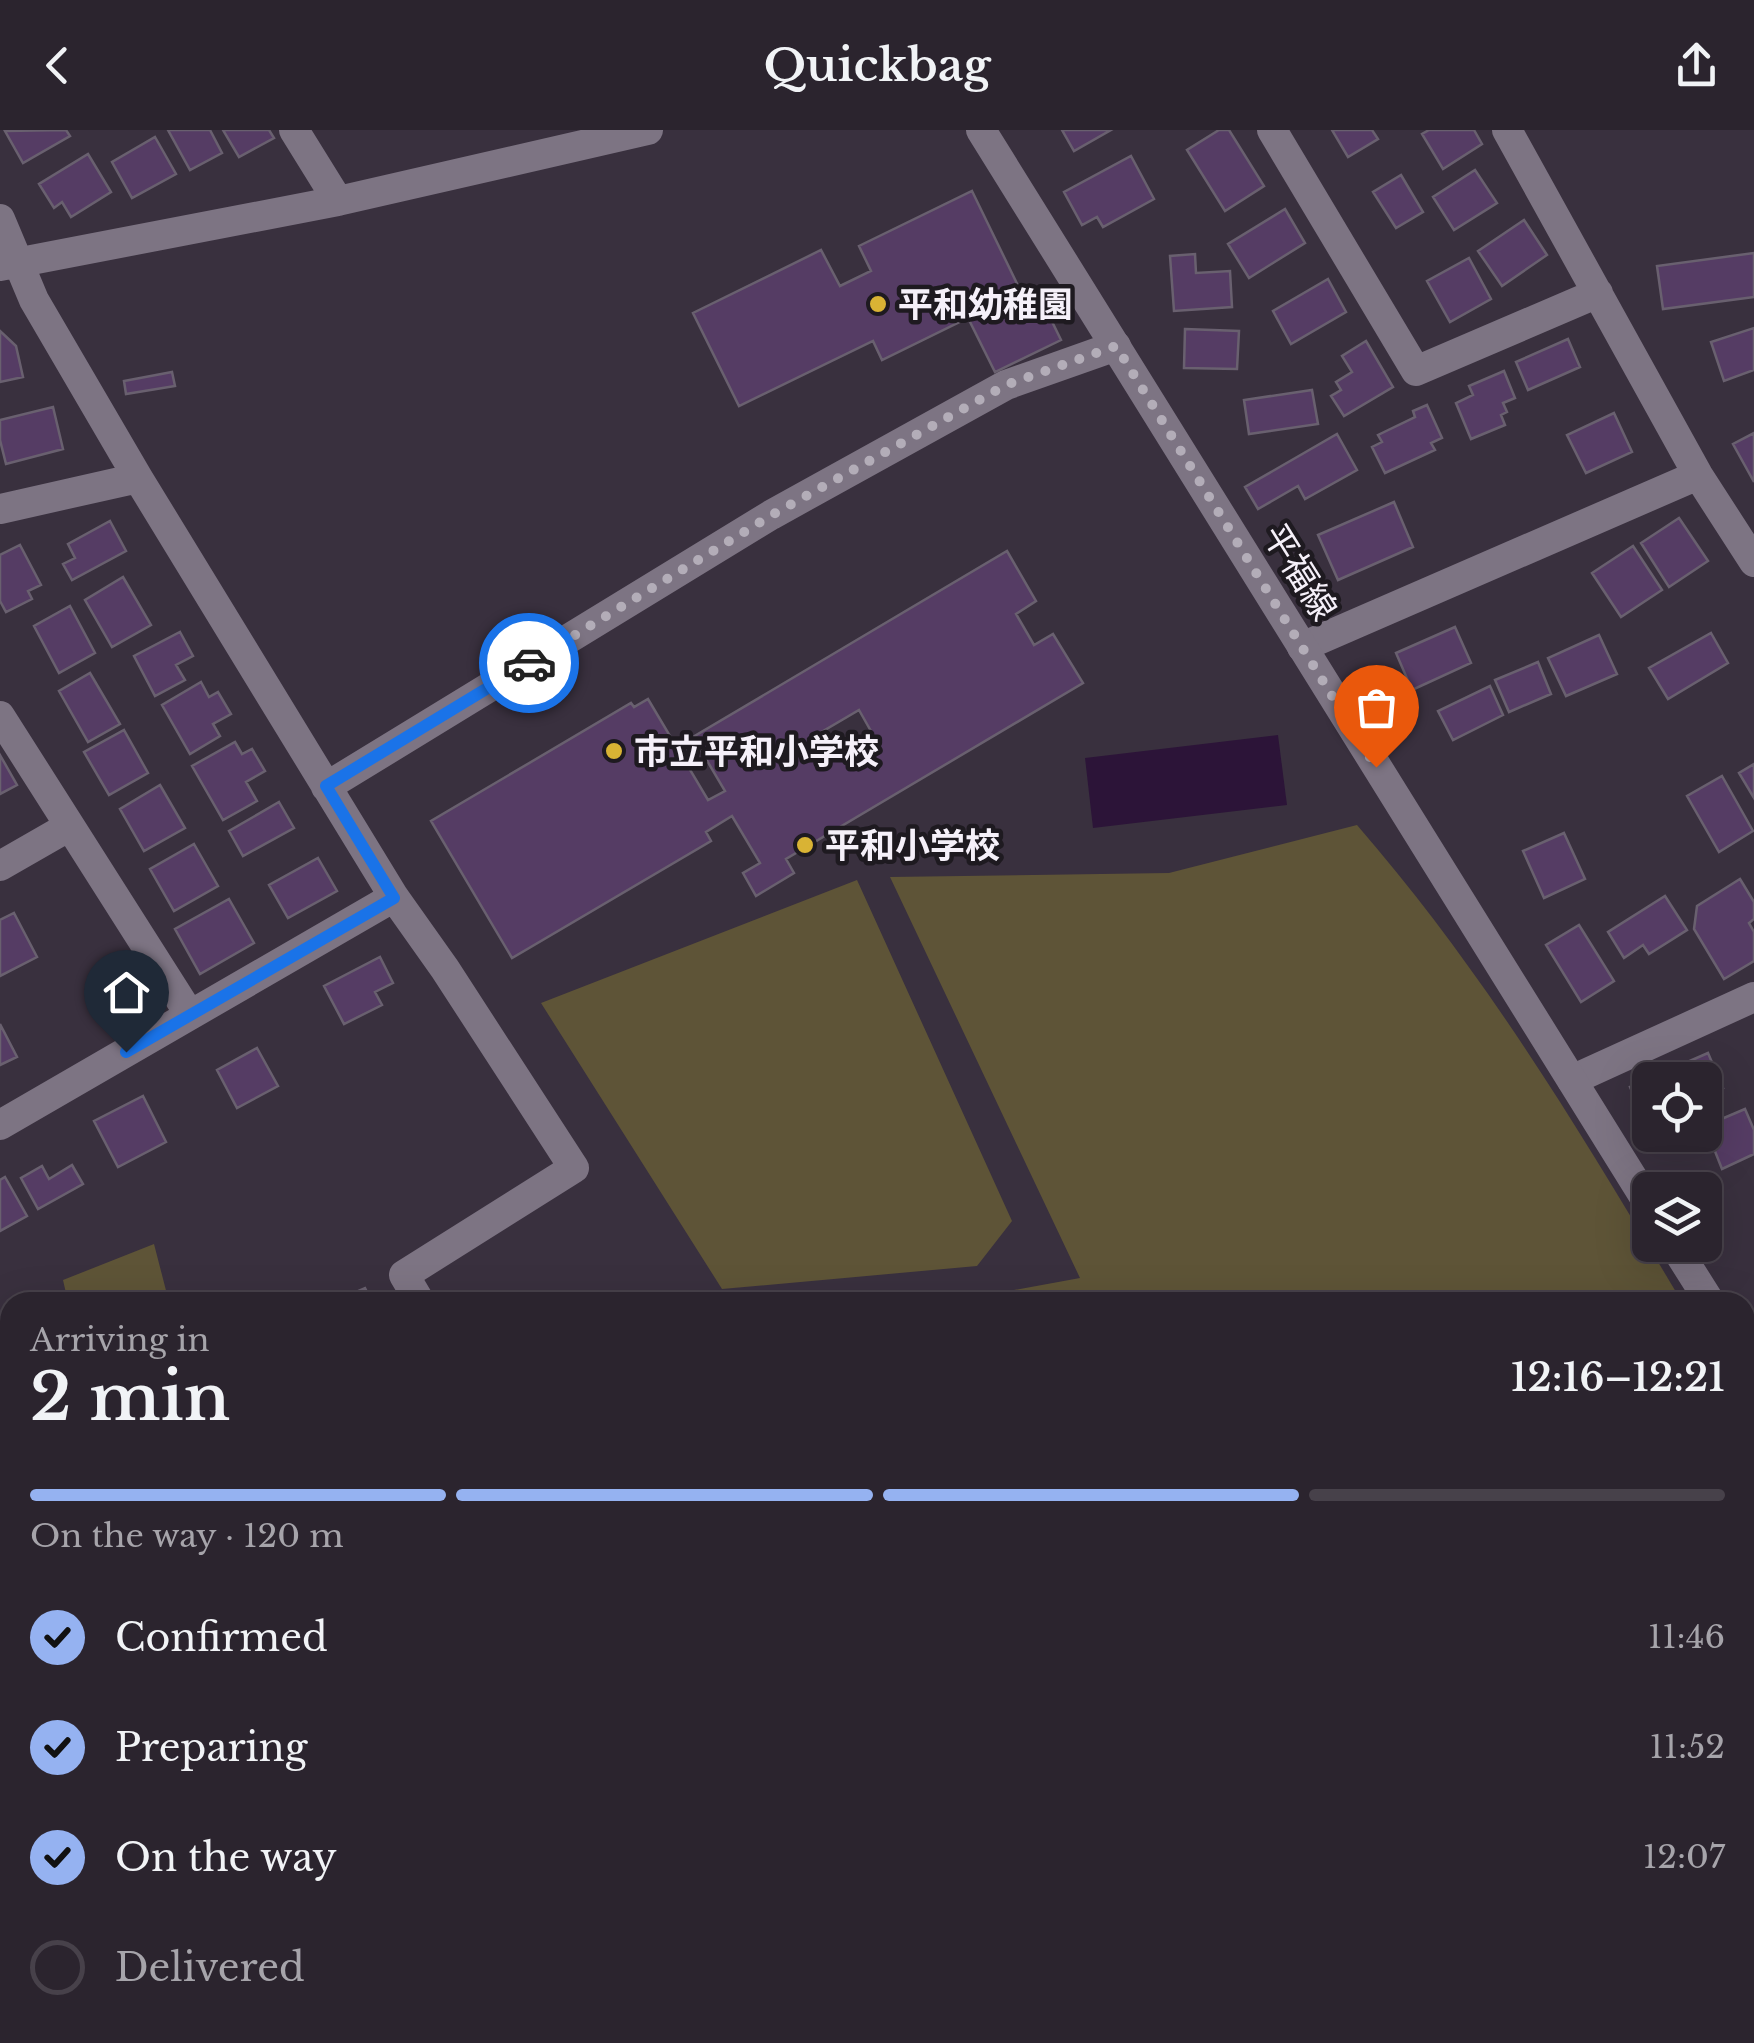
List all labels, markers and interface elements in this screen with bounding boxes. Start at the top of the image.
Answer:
text: Quickbag [763,37,991,93]
icon: back [30,38,85,93]
icon: share [1669,38,1724,93]
place label: 平和幼稚園 [898,283,1073,326]
marker: 平和幼稚園 [867,293,889,315]
street label: 平福線 [1254,516,1346,628]
courier [479,613,579,713]
icon: car [502,636,557,691]
pin [1334,665,1419,768]
icon: bag [1349,680,1404,735]
place label: 市立平和小学校 [634,730,879,773]
marker: 市立平和小学校 [603,740,625,762]
place label: 平和小学校 [825,824,1000,867]
marker: 平和小学校 [794,834,816,856]
pin [84,950,169,1053]
icon: home [99,965,154,1020]
map controls [1632,1062,1722,1262]
button: locate [1632,1062,1722,1152]
button: layers [1632,1172,1722,1262]
text: Arriving in [30,1320,209,1360]
text: 12:16–12:21 [1511,1354,1725,1401]
text: 2 min [30,1357,230,1438]
text: On the way · 120 m [30,1516,344,1556]
icon: check [30,1610,85,1665]
text: Confirmed [115,1614,328,1661]
text: 11:46 [1648,1617,1725,1657]
icon: check [30,1720,85,1775]
text: Preparing [115,1724,307,1771]
text: 11:52 [1649,1727,1725,1767]
icon: check [30,1830,85,1885]
text: On the way [115,1834,337,1881]
text: 12:07 [1643,1837,1725,1877]
text: Delivered [115,1944,305,1991]

